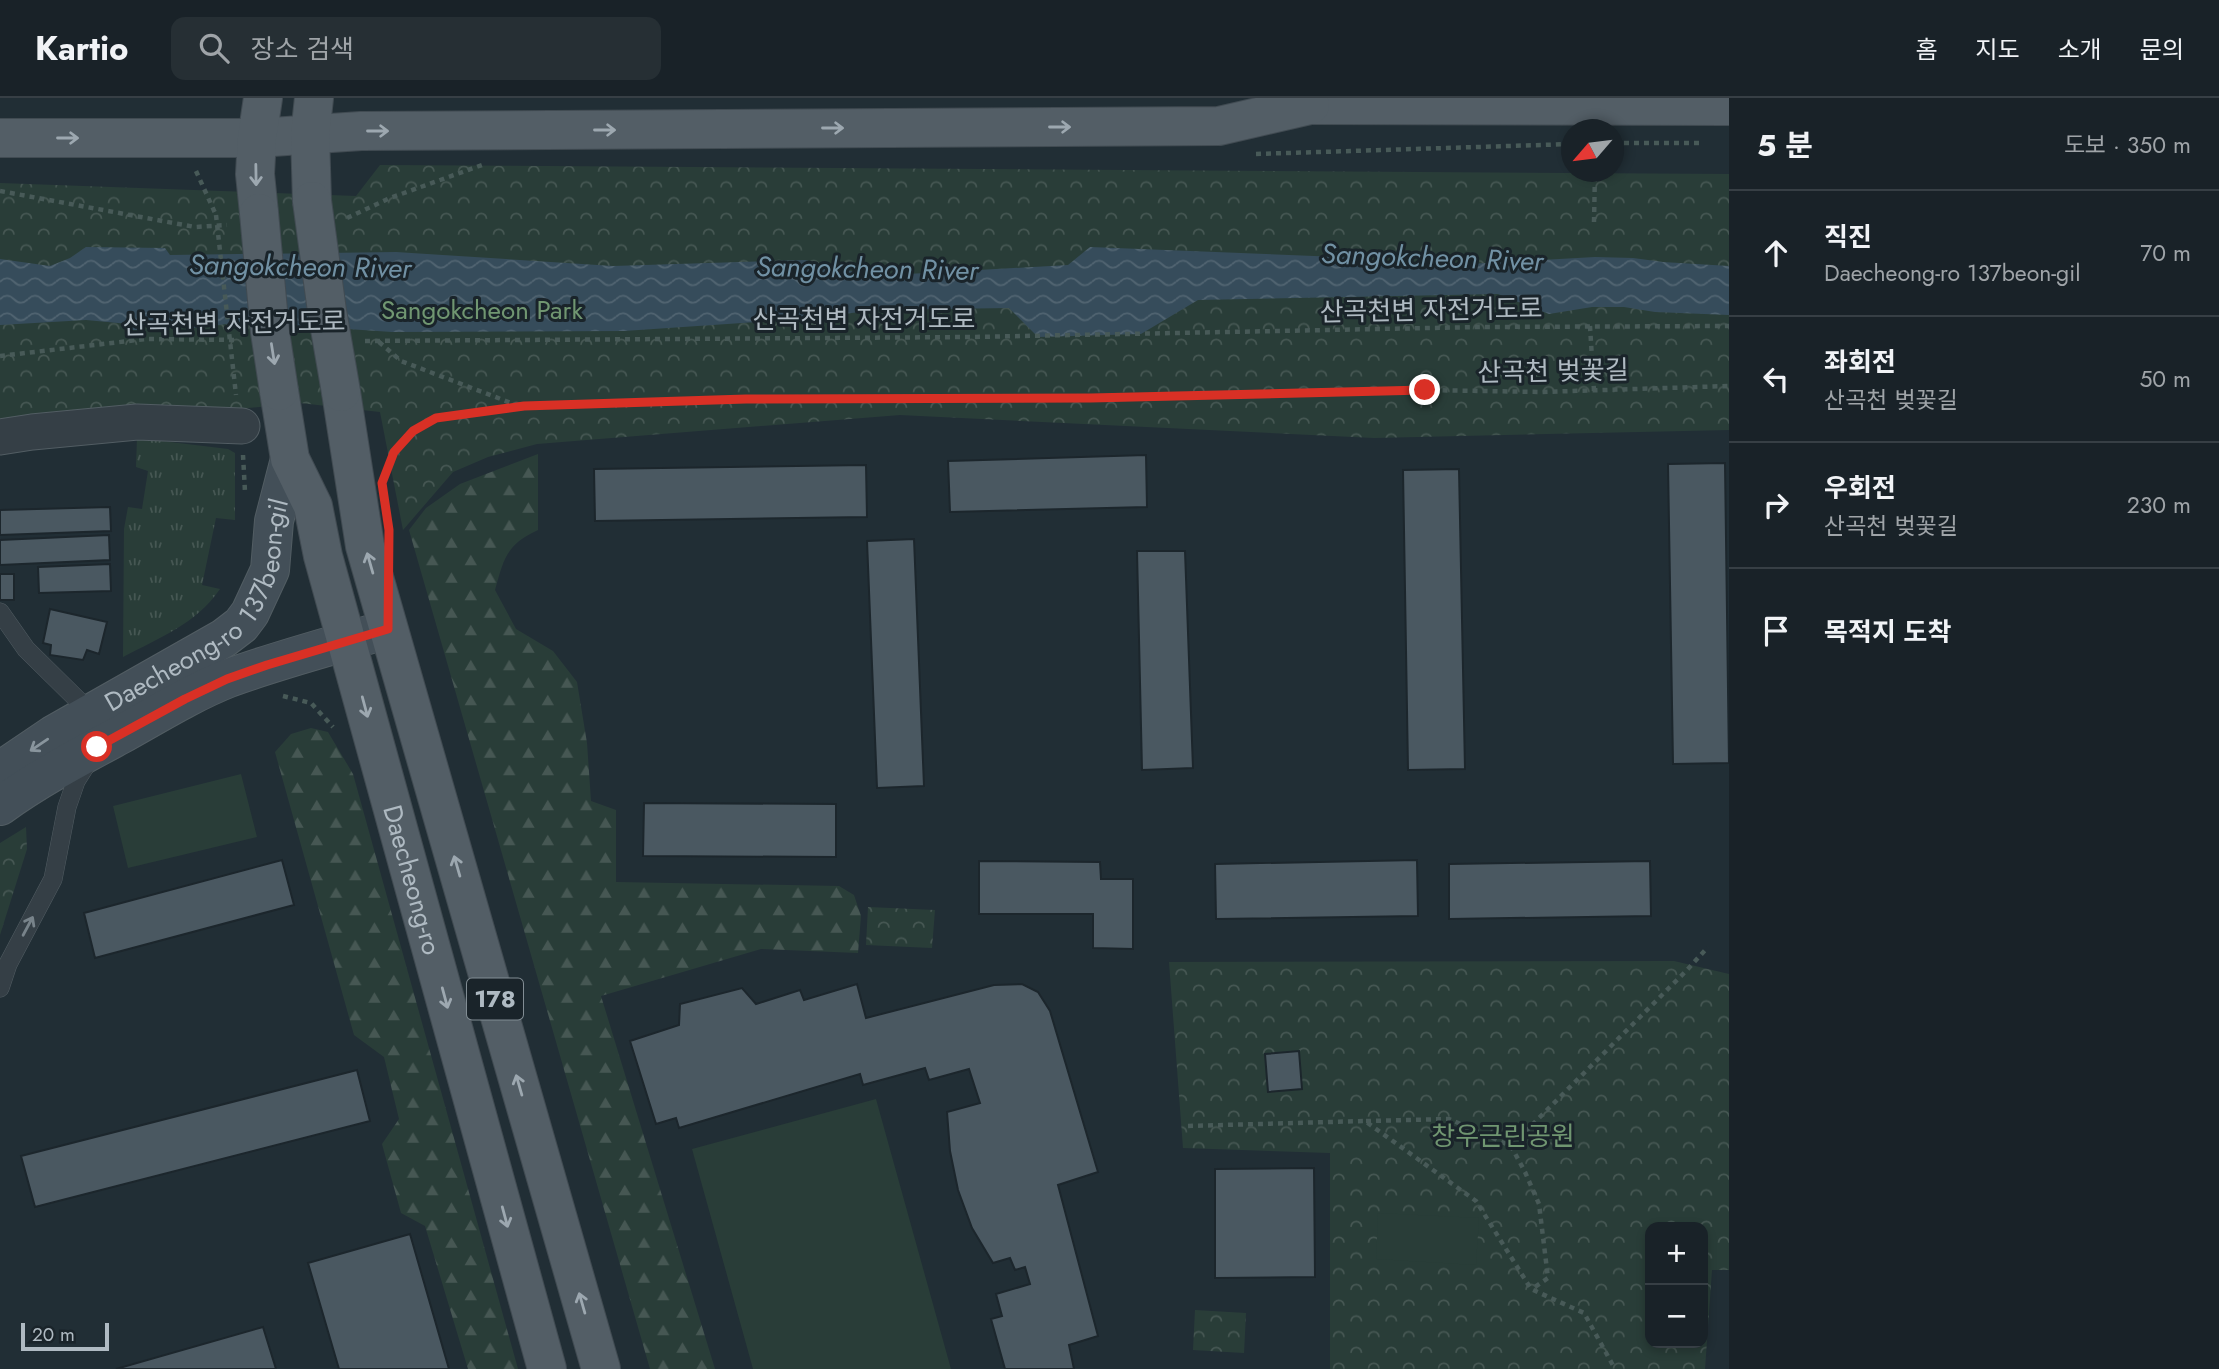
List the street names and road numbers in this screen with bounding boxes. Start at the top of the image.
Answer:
street label: 산곡천변 자전거도로 [1319,289,1543,331]
street label: 산곡천변 자전거도로 [752,300,976,338]
street label: 산곡천변 자전거도로 [122,302,346,344]
street label: 산곡천 벚꽃길 [1477,351,1629,391]
street label: Daecheong-ro 137beon-gil [97,495,298,721]
street label: Daecheong-ro [373,800,451,959]
road number: 178 [467,978,523,1020]

